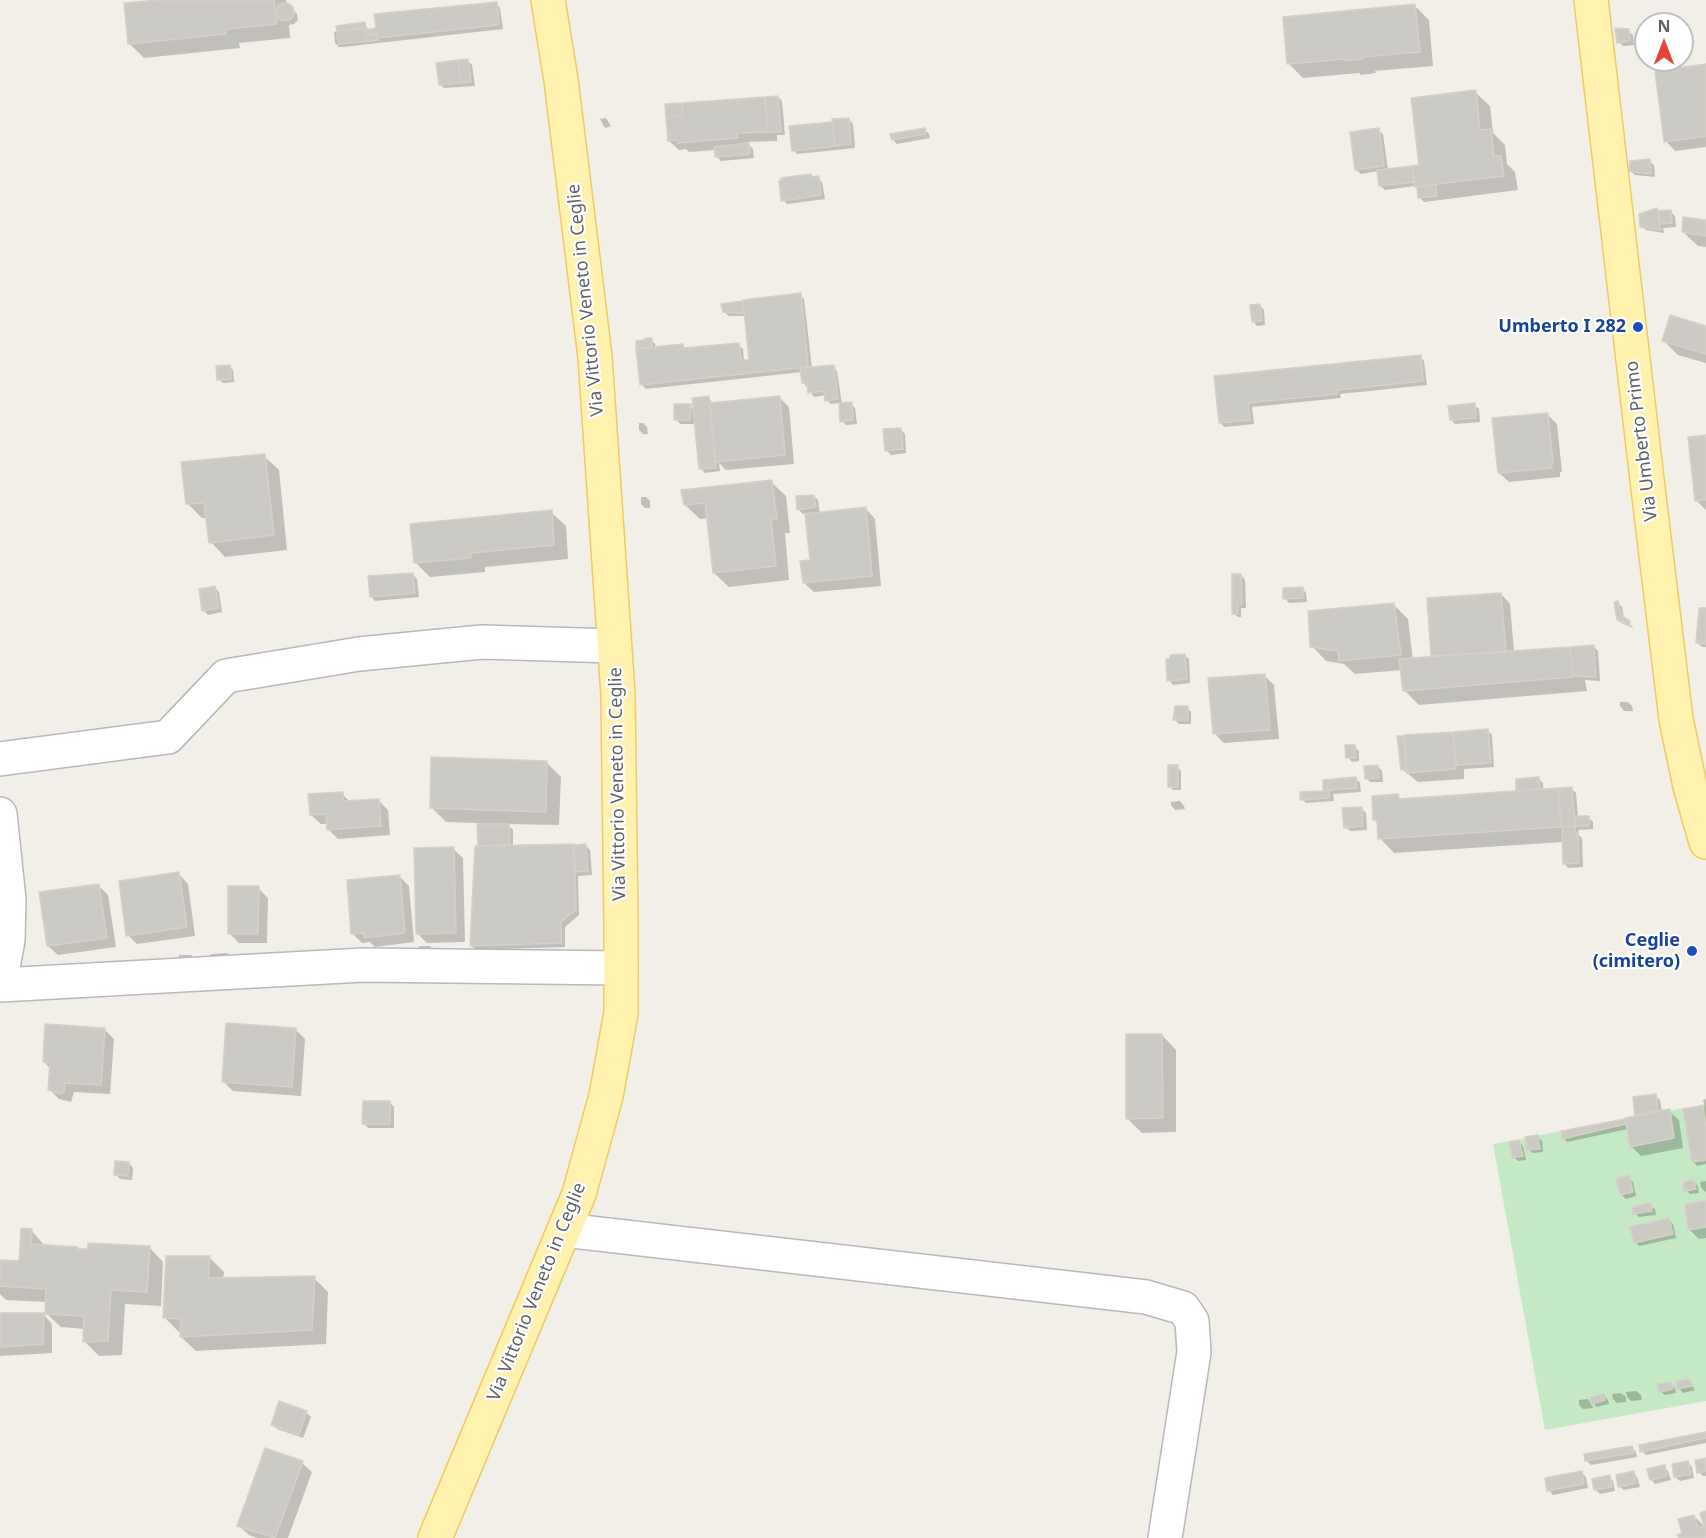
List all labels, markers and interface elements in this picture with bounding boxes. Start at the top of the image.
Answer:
north arrow [1634,12,1694,72]
text: N [1657,15,1671,37]
street label: Via Vittorio Veneto in Ceglie [563,183,609,417]
place label: Umberto I 282 [1498,316,1626,338]
marker: Umberto I 282 [1631,320,1645,334]
street label: Via Umberto Primo [1621,359,1663,523]
street label: Via Vittorio Veneto in Ceglie [605,667,631,901]
place label: Ceglie (cimitero) [1593,930,1680,972]
marker: Ceglie (cimitero) [1685,944,1699,958]
street label: Via Vittorio Veneto in Ceglie [483,1180,591,1404]

